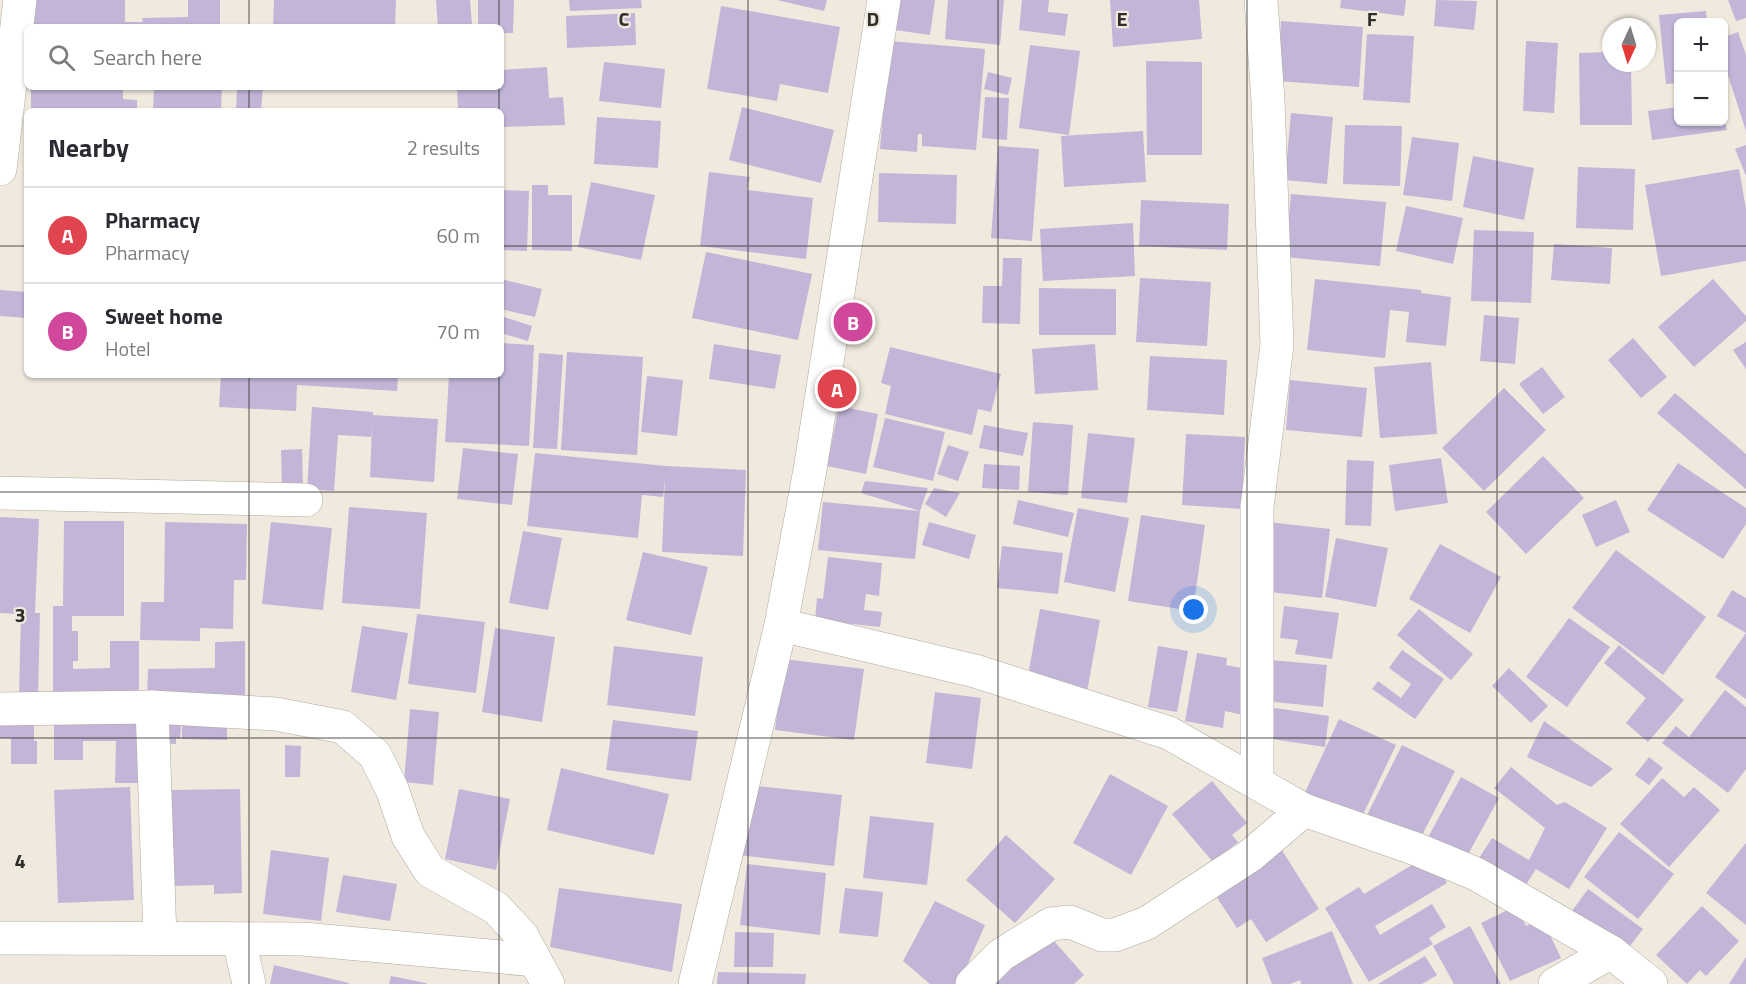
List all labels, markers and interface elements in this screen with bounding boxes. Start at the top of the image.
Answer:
text: C [619,3,630,34]
text: D [867,3,879,34]
text: E [1116,3,1128,34]
text: F [1367,3,1378,34]
north arrow [1602,18,1656,72]
map controls [1674,18,1728,126]
button: + [1674,18,1728,72]
search box [24,24,504,90]
text: Search here [93,40,202,74]
icon: search [45,41,78,74]
button: − [1674,72,1728,126]
text: Nearby [48,128,129,167]
text: 2 results [407,132,480,163]
text: Pharmacy [105,203,200,237]
text: A [61,220,74,251]
text: 60 m [436,220,480,251]
text: Pharmacy [105,237,190,268]
text: Sweet home [105,299,223,333]
pin: B [834,300,872,344]
text: B [61,316,74,347]
text: 70 m [436,316,480,347]
text: Hotel [105,333,151,364]
pin: A [818,366,856,412]
your location [1179,595,1208,624]
text: 3 [14,599,26,630]
text: 4 [14,845,26,876]

